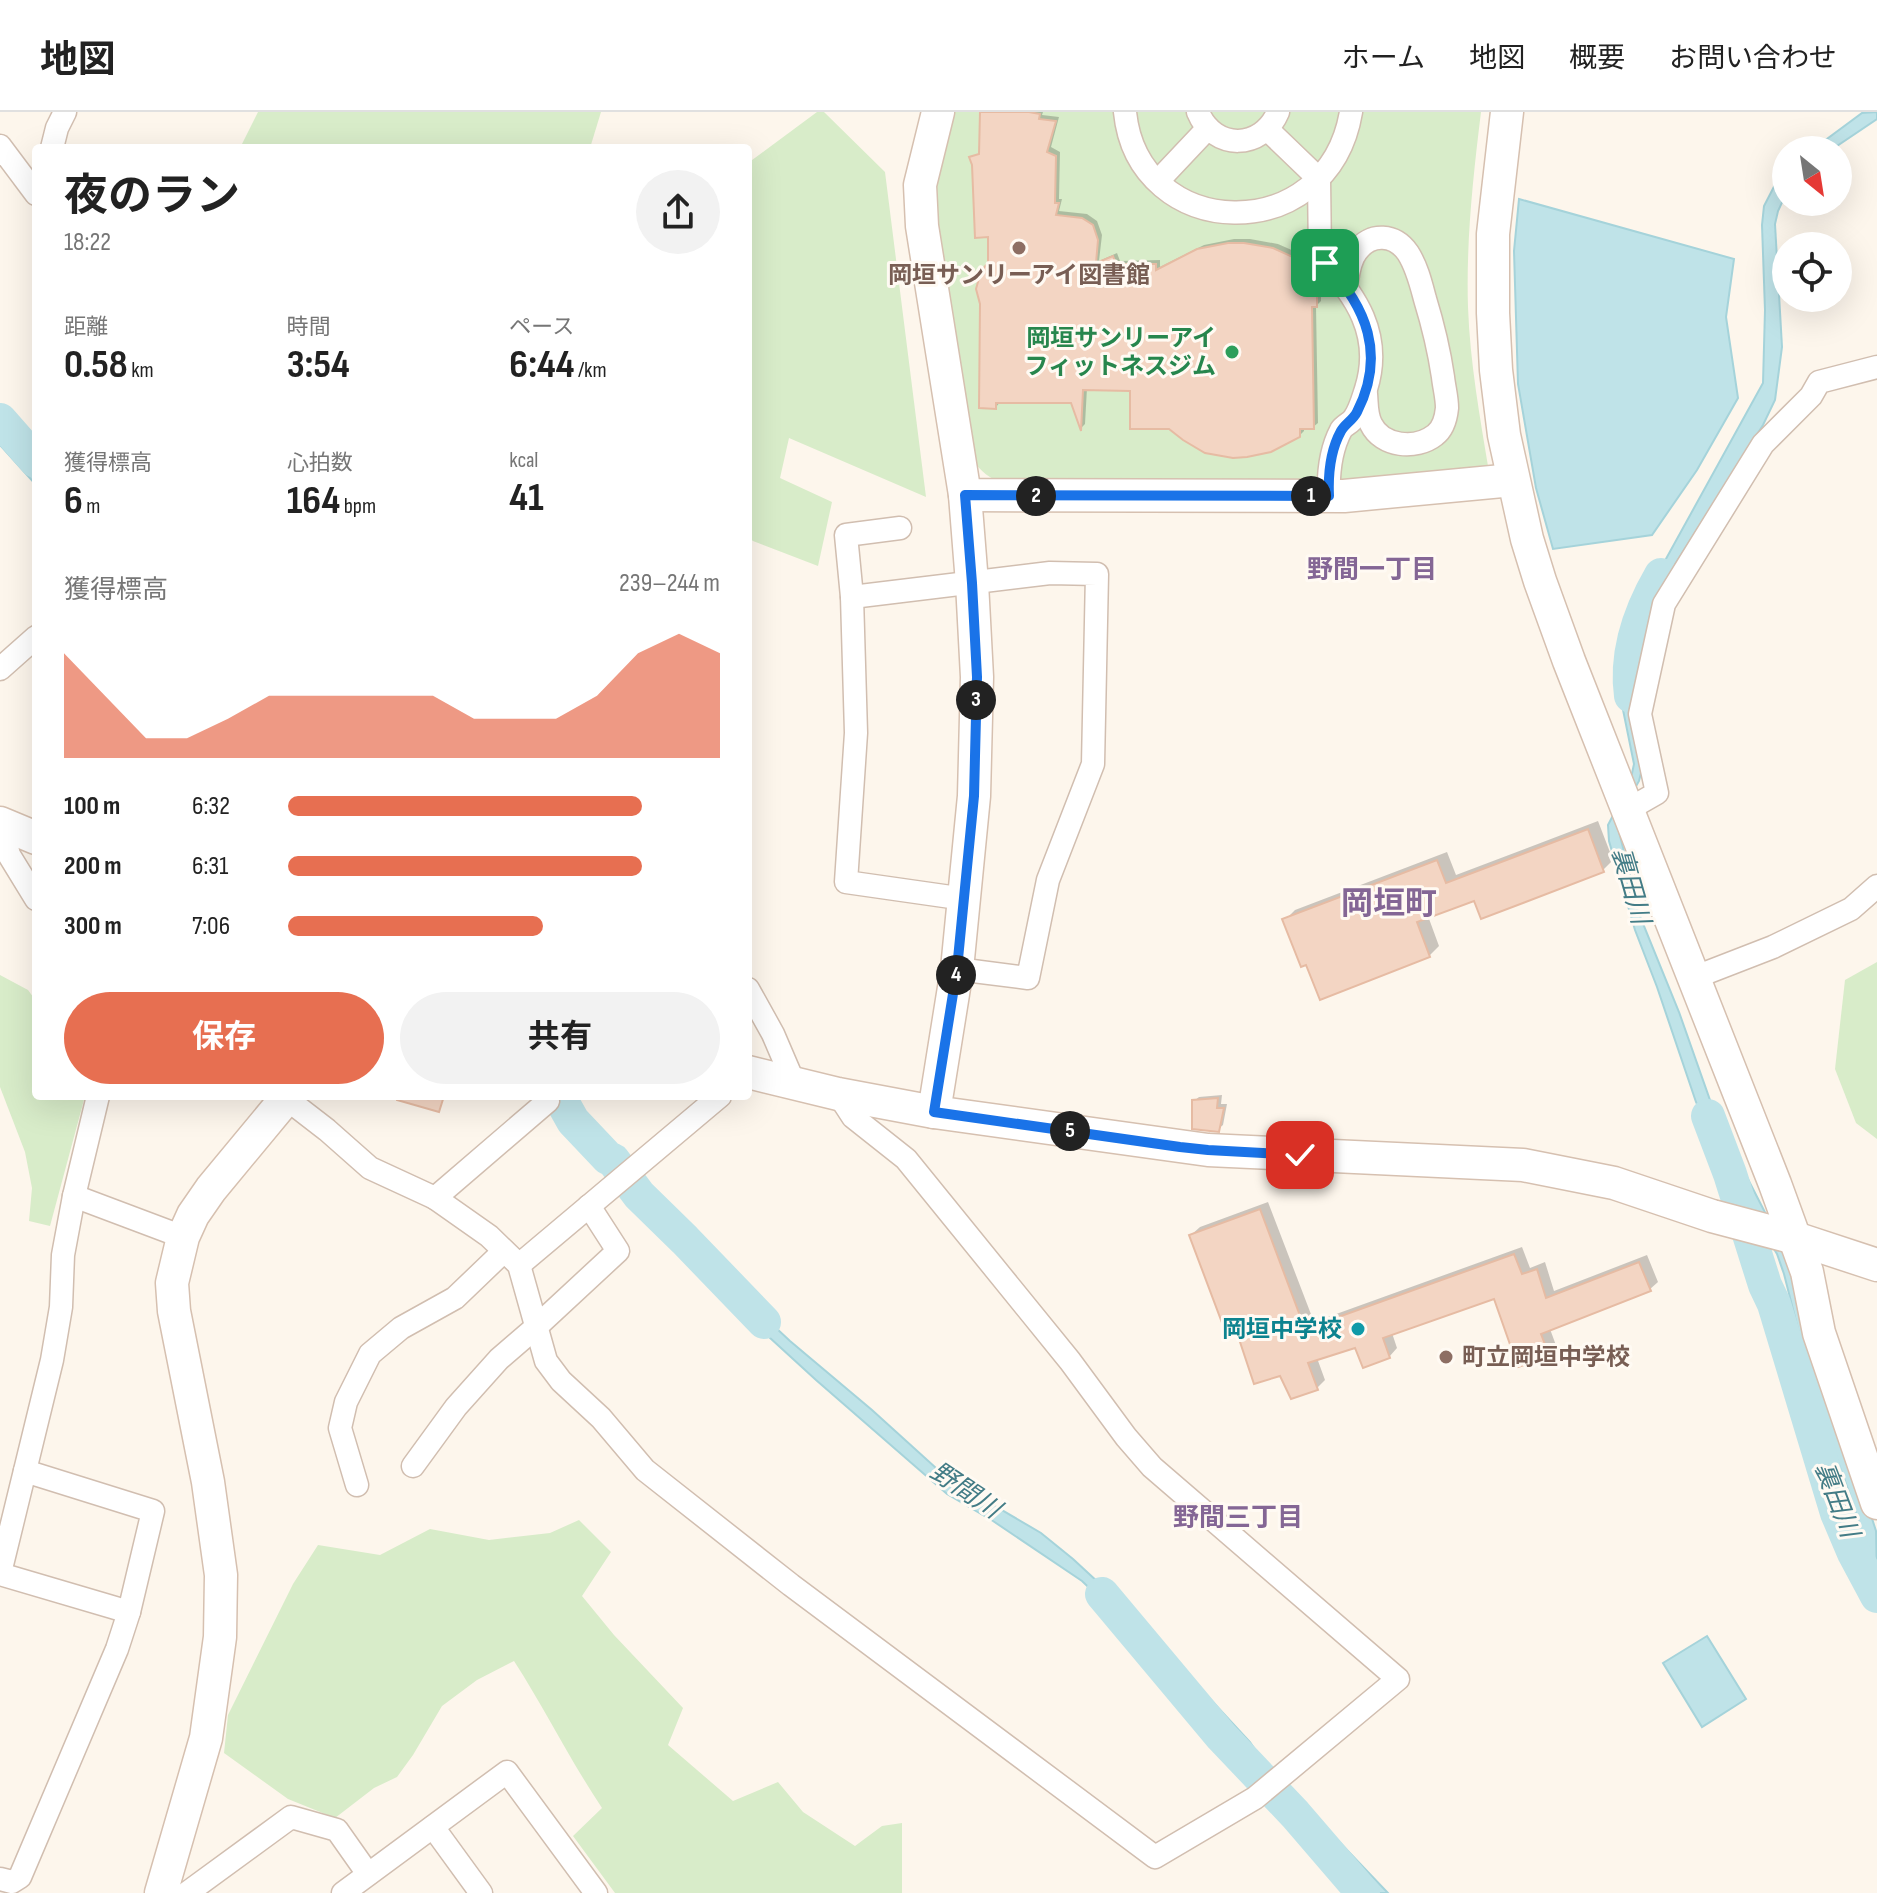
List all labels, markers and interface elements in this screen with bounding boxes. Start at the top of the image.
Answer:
text: 地図 [40,38,116,83]
text: ホーム [1342,42,1425,75]
text: 地図 [1469,42,1525,75]
text: 概要 [1569,42,1625,75]
text: お問い合わせ [1669,42,1837,75]
north arrow [1772,136,1852,216]
map controls [1772,136,1852,312]
text: 夜のラン [64,170,240,223]
button: share [636,170,720,254]
text: 18:22 [64,227,111,258]
pin [1291,229,1359,297]
button: locate [1772,232,1852,312]
marker: 岡垣サンリーアイ図書館 [1010,239,1028,257]
icon: arrive [1303,241,1347,285]
place label: 岡垣サンリーアイ図書館 [888,261,1150,290]
text: 距離 [64,314,108,341]
text: 時間 [287,314,331,341]
text: ペース [509,314,574,341]
place label: 岡垣サンリーアイ フィットネスジム [1024,324,1216,381]
text: 0.58 [64,341,128,389]
text: 3:54 [287,341,350,389]
text: 6:44 [509,341,574,389]
marker: 岡垣サンリーアイ フィットネスジム [1223,343,1241,361]
text: km [128,357,154,384]
text: /km [574,357,607,384]
text: kcal [509,447,538,474]
text: 獲得標高 [64,450,152,477]
text: 心拍数 [287,450,353,477]
text: 41 [509,474,544,522]
pin: 2 [1016,476,1056,516]
pin: 1 [1291,476,1331,516]
text: 6 [64,477,83,525]
text: 164 [287,477,340,525]
text: 2 [1031,482,1041,509]
text: 1 [1307,482,1315,509]
text: m [83,493,100,520]
text: bpm [340,493,376,520]
district label: 野間一丁目 [1307,555,1437,586]
text: 239–244 m [619,568,720,599]
text: 獲得標高 [64,575,168,606]
pin: 3 [956,680,996,720]
text: 3 [971,686,981,713]
text: 100 m [64,791,120,822]
text: 6:32 [192,791,230,822]
water label: 裏田川 [1604,844,1656,931]
text: 200 m [64,851,121,882]
text: 6:31 [192,851,228,882]
district label: 岡垣町 [1341,885,1437,924]
text: 300 m [64,911,122,942]
text: 7:06 [192,911,230,942]
pin: 4 [936,955,976,995]
text: 4 [951,961,961,988]
button: 保存 [64,992,384,1084]
button: 共有 [400,992,720,1084]
pin: 5 [1050,1111,1090,1151]
text: 5 [1065,1117,1075,1144]
pin [1266,1121,1334,1189]
icon: check [1278,1133,1322,1177]
place label: 岡垣中学校 [1222,1315,1342,1344]
marker: 岡垣中学校 [1349,1320,1367,1338]
place label: 町立岡垣中学校 [1462,1343,1630,1372]
marker: 町立岡垣中学校 [1437,1348,1455,1366]
water label: 野間川 [924,1456,1008,1527]
water label: 裏田川 [1808,1458,1866,1545]
district label: 野間三丁目 [1173,1503,1303,1534]

